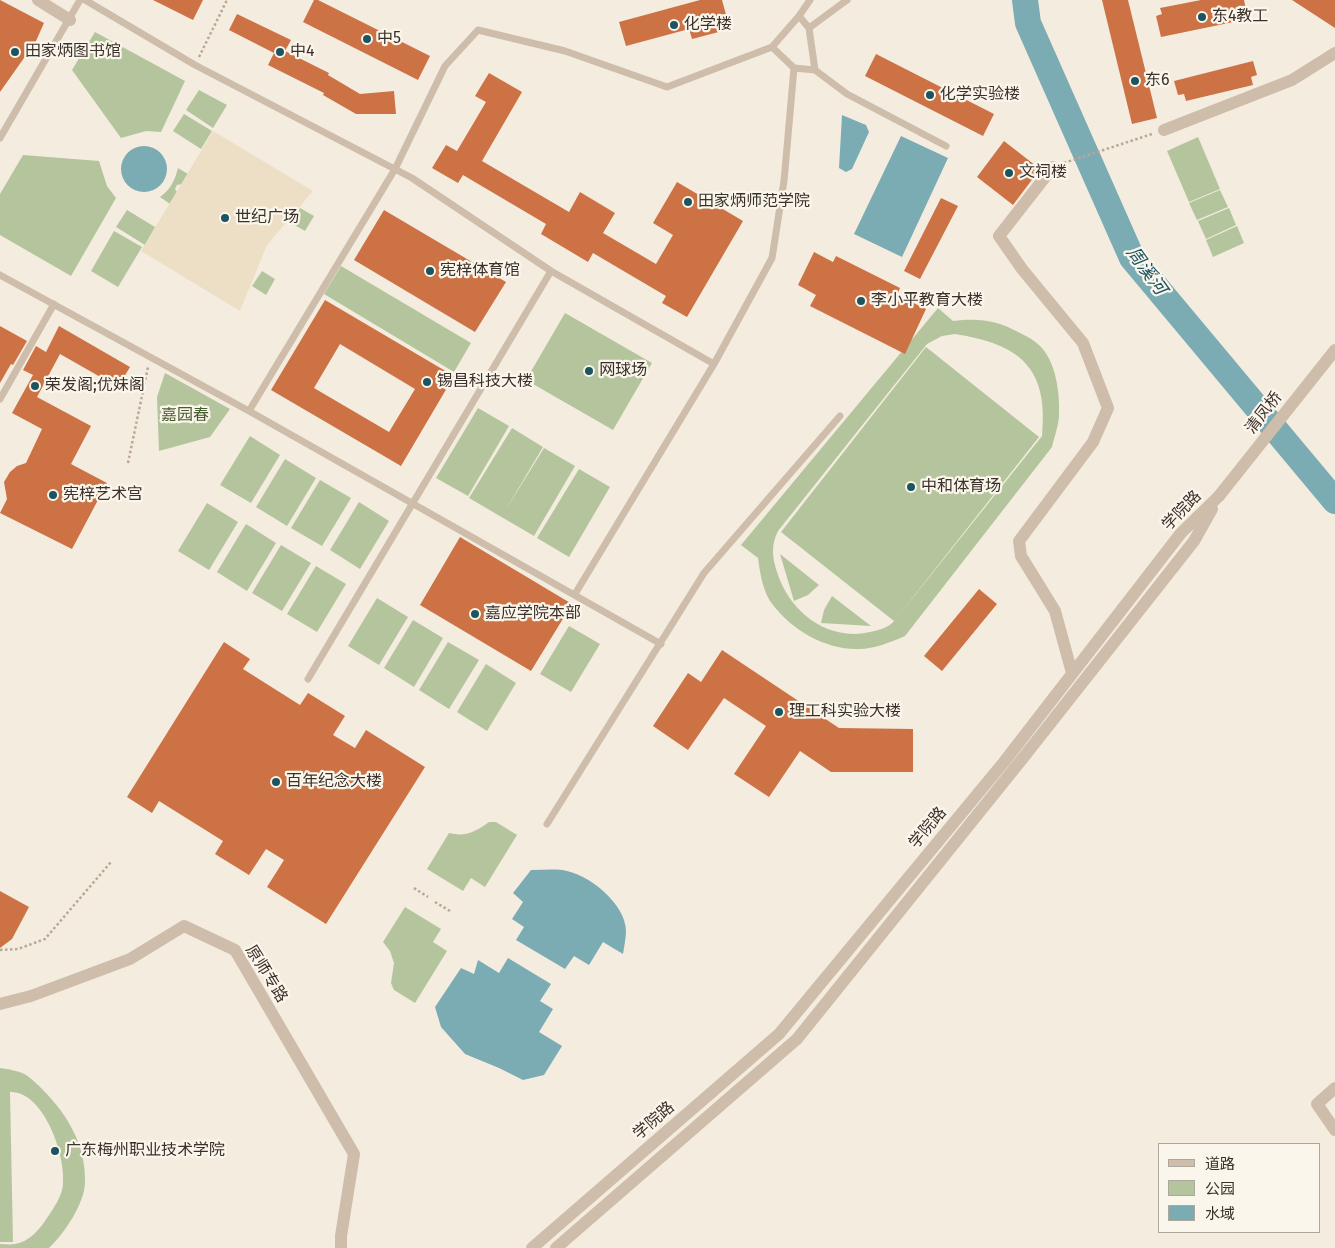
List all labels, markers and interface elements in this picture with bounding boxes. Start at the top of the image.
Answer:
place label: 东4教工 [1212,7,1269,27]
marker: 东4教工 [1196,11,1208,23]
place label: 化学楼 [684,15,732,35]
marker: 化学楼 [668,19,680,31]
place label: 中5 [377,29,401,49]
marker: 中5 [361,33,373,45]
place label: 田家炳图书馆 [25,42,121,62]
place label: 中4 [290,42,315,62]
marker: 田家炳图书馆 [9,46,21,58]
marker: 中4 [274,46,286,58]
place label: 东6 [1145,71,1170,91]
marker: 东6 [1129,75,1141,87]
place label: 化学实验楼 [940,85,1020,105]
marker: 化学实验楼 [924,89,936,101]
place label: 文祠楼 [1019,163,1067,183]
marker: 文祠楼 [1003,167,1015,179]
place label: 田家炳师范学院 [698,192,810,212]
marker: 田家炳师范学院 [682,196,694,208]
place label: 世纪广场 [235,208,299,228]
marker: 世纪广场 [219,212,231,224]
water label: 周溪河 [1121,243,1171,299]
place label: 宪梓体育馆 [440,261,520,281]
marker: 宪梓体育馆 [424,265,436,277]
place label: 李小平教育大楼 [871,291,983,311]
marker: 李小平教育大楼 [855,295,867,307]
place label: 网球场 [599,361,647,381]
marker: 网球场 [583,365,595,377]
place label: 锡昌科技大楼 [437,372,533,392]
place label: 荣发阁;优妹阁 [45,376,145,396]
marker: 锡昌科技大楼 [421,376,433,388]
marker: 荣发阁;优妹阁 [29,380,41,392]
street label: 清凤桥 [1242,388,1286,438]
park label: 嘉园春 [161,406,209,426]
place label: 中和体育场 [921,477,1001,497]
marker: 中和体育场 [905,481,917,493]
place label: 宪梓艺术宫 [63,485,143,505]
street label: 学院路 [1158,487,1206,535]
marker: 宪梓艺术宫 [47,489,59,501]
place label: 嘉应学院本部 [485,604,581,624]
marker: 嘉应学院本部 [469,608,481,620]
place label: 理工科实验大楼 [789,702,901,722]
marker: 理工科实验大楼 [773,706,785,718]
place label: 百年纪念大楼 [286,772,382,792]
marker: 百年纪念大楼 [270,776,282,788]
street label: 学院路 [905,803,951,853]
street label: 原师专路 [241,942,291,1006]
street label: 学院路 [630,1098,678,1144]
place label: 广东梅州职业技术学院 [65,1141,225,1161]
legend [1158,1143,1320,1233]
marker: 广东梅州职业技术学院 [49,1145,61,1157]
text: 道路 [1205,1155,1235,1173]
text: 公园 [1205,1180,1235,1198]
text: 水域 [1205,1205,1235,1223]

